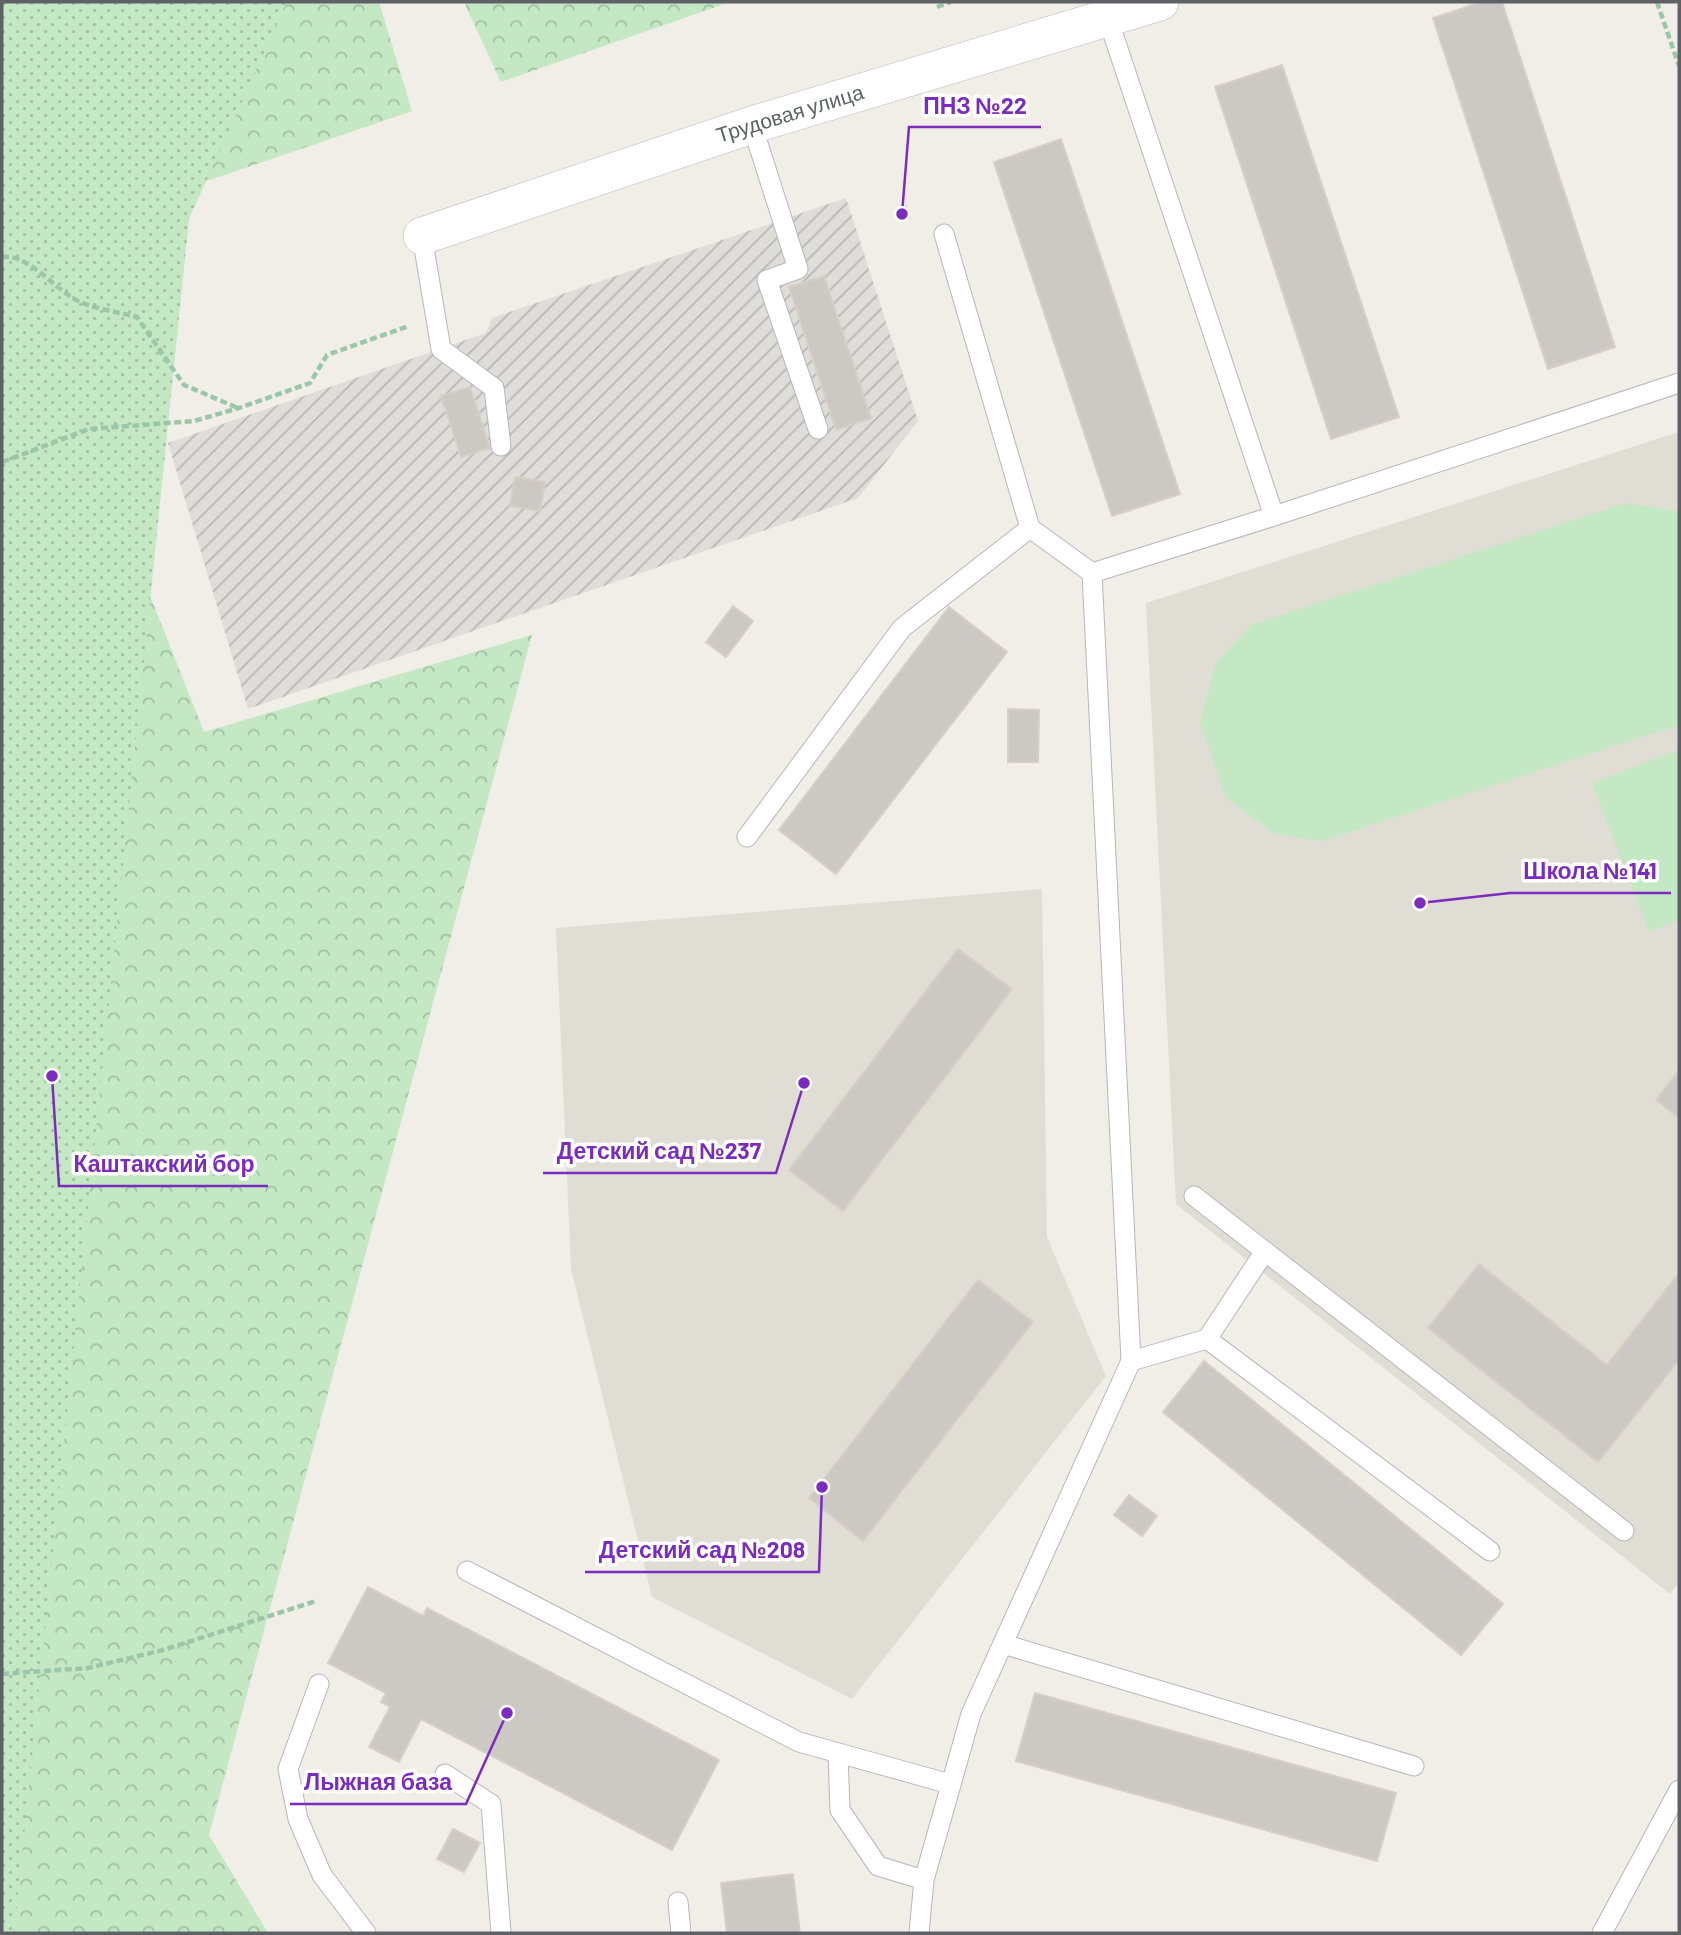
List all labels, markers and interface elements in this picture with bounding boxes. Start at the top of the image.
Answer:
street label: Трудовая улица [713,78,867,147]
callout: ПНЗ №22 [909,83,1041,127]
text: ПНЗ №22 [923,91,1027,119]
callout: Школа №141 [1510,849,1671,893]
text: Школа №141 [1523,856,1657,884]
callout: Детский сад №237 [543,1129,776,1173]
text: Детский сад №237 [557,1136,762,1164]
callout: Каштакский бор [59,1142,268,1186]
text: Каштакский бор [73,1149,255,1177]
callout: Детский сад №208 [585,1528,819,1572]
text: Детский сад №208 [599,1535,805,1563]
callout: Лыжная база [290,1760,466,1804]
text: Лыжная база [304,1767,452,1795]

